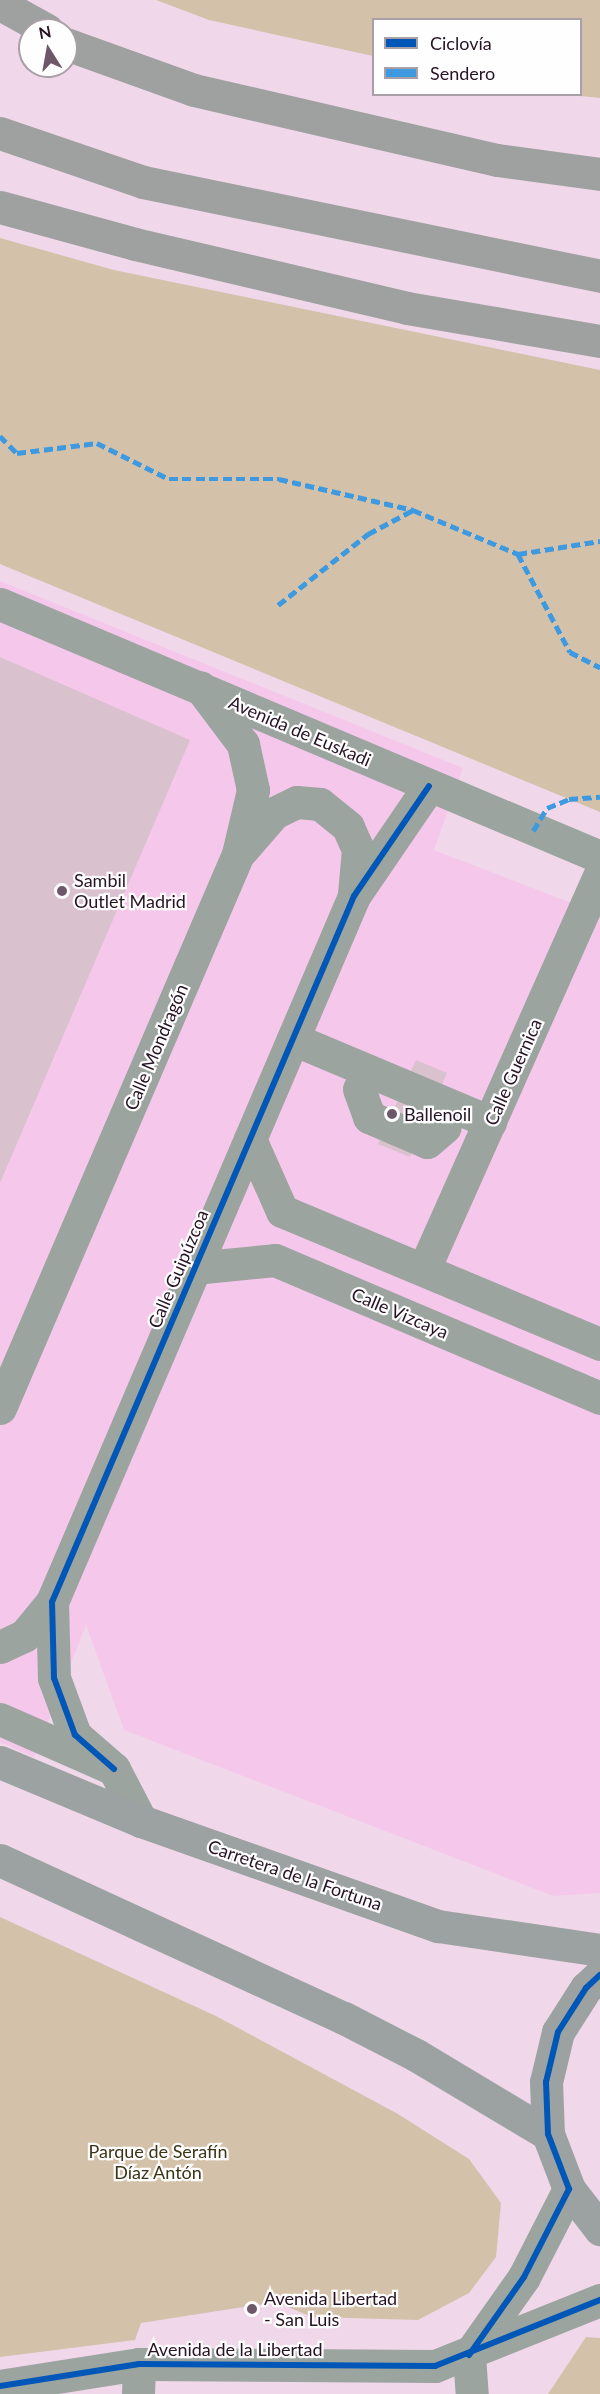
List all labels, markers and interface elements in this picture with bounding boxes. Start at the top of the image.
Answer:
north arrow [18,18,78,78]
legend [372,18,582,96]
text: N [37,21,53,42]
text: Ciclovía [430,32,492,54]
text: Sendero [430,62,495,84]
street label: Avenida de Euskadi [226,691,374,771]
place label: Sambil Outlet Madrid [74,870,186,912]
marker: Sambil Outlet Madrid [55,884,69,898]
street label: Calle Mondragón [120,981,192,1113]
street label: Calle Guernica [480,1015,546,1129]
place label: Ballenoil [404,1103,471,1125]
marker: Ballenoil [385,1107,399,1121]
street label: Calle Guipúzcoa [143,1207,213,1331]
street label: Calle Vizcaya [348,1283,452,1343]
street label: Carretera de la Fortuna [205,1835,385,1915]
park label: Parque de Serafín Díaz Antón [89,2141,227,2184]
place label: Avenida Libertad - San Luis [264,2288,397,2330]
marker: Avenida Libertad - San Luis [245,2302,259,2316]
street label: Avenida de la Libertad [147,2338,323,2360]

